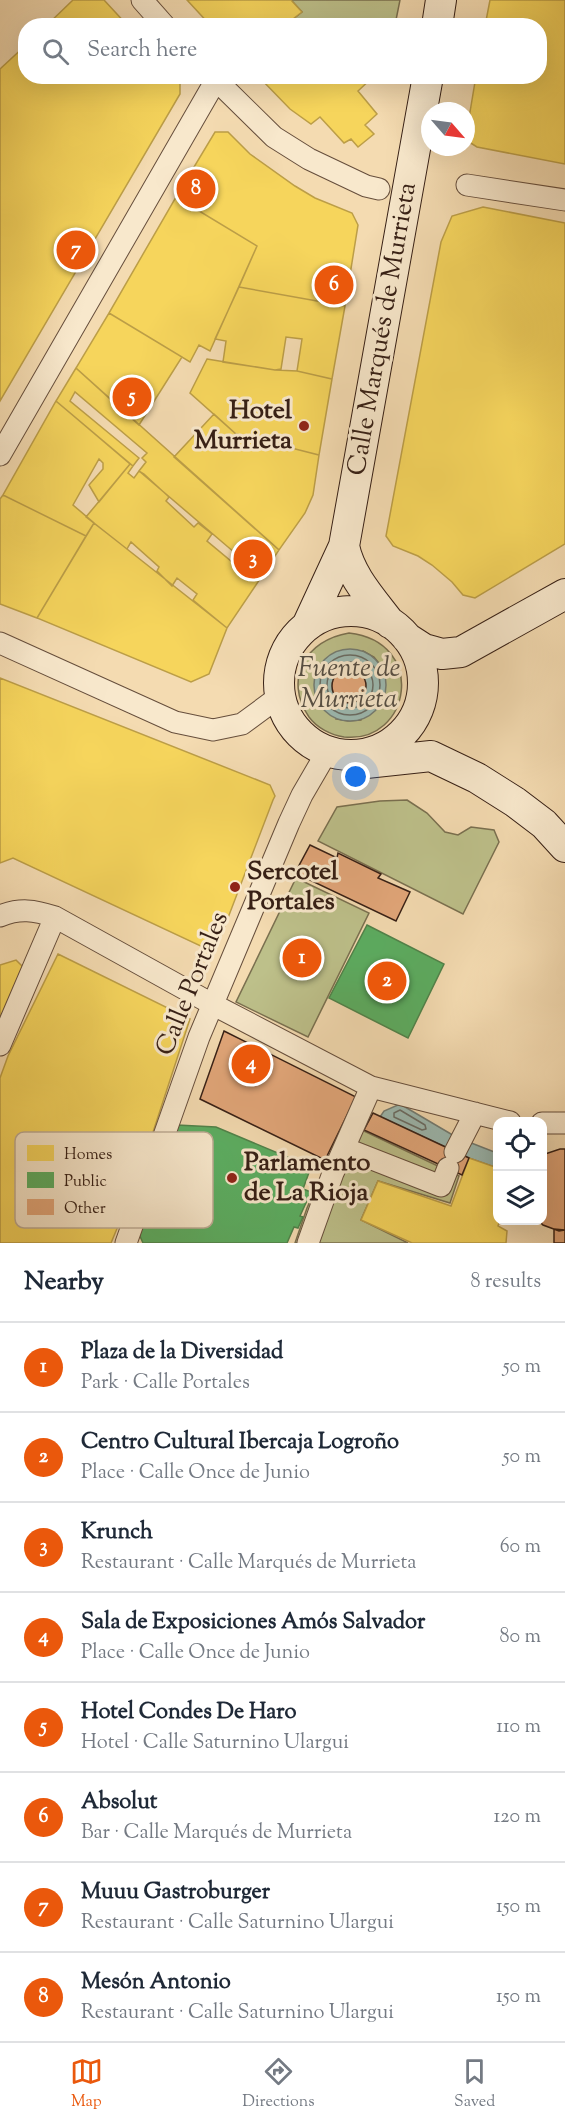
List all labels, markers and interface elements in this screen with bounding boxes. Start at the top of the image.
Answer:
search box [18,18,547,84]
icon: search [39,35,72,68]
text: Search here [87,35,197,67]
north arrow [421,102,475,156]
pin: 8 [176,166,216,212]
street label: Calle Marqués de Murrieta [339,180,427,478]
pin: 7 [56,228,96,272]
pin: 6 [314,262,354,308]
pin: 5 [112,374,152,420]
place label: Hotel Murrieta [194,393,293,460]
marker: Hotel Murrieta [297,419,311,433]
pin: 3 [234,536,272,582]
water label: Fuente de Murrieta [298,650,401,720]
your location [341,762,370,791]
place label: Sercotel Portales [247,854,339,921]
marker: Sercotel Portales [228,880,242,894]
street label: Calle Portales [147,907,239,1061]
pin: 1 [282,936,322,980]
pin: 2 [368,958,406,1004]
pin: 4 [232,1042,270,1086]
map controls [493,1117,547,1225]
button: locate [493,1117,547,1171]
legend [15,1132,213,1228]
text: Homes [64,1144,112,1167]
place label: Parlamento de La Rioja [244,1145,370,1212]
text: Public [64,1171,107,1194]
marker: Parlamento de La Rioja [225,1171,239,1185]
button: layers [493,1171,547,1225]
text: Other [64,1198,106,1221]
text: Nearby [24,1264,104,1301]
text: 8 results [470,1268,541,1297]
text: Plaza de la Diversidad [81,1337,283,1369]
text: 1 [40,1353,47,1382]
text: 50 m [503,1353,541,1382]
text: Park · Calle Portales [81,1369,250,1398]
text: Centro Cultural Ibercaja Logroño [81,1427,399,1459]
text: 2 [39,1443,48,1472]
text: 50 m [503,1443,541,1472]
text: Place · Calle Once de Junio [81,1459,310,1488]
text: Krunch [81,1517,153,1549]
text: 3 [39,1533,48,1562]
text: 60 m [500,1533,541,1562]
text: Restaurant · Calle Marqués de Murrieta [81,1549,417,1578]
text: Sala de Exposiciones Amós Salvador [81,1607,425,1639]
text: 4 [38,1623,49,1652]
text: 80 m [500,1623,541,1652]
text: Place · Calle Once de Junio [81,1639,310,1668]
text: Hotel Condes De Haro [81,1697,296,1729]
text: 5 [40,1713,47,1742]
text: 110 m [496,1713,541,1742]
text: Hotel · Calle Saturnino Ulargui [81,1729,349,1758]
text: Absolut [81,1787,157,1819]
text: 6 [39,1803,48,1832]
text: 120 m [493,1803,541,1832]
text: Bar · Calle Marqués de Murrieta [81,1819,352,1848]
text: Muuu Gastroburger [81,1877,270,1909]
text: 7 [38,1893,49,1922]
text: 150 m [496,1893,541,1922]
text: Restaurant · Calle Saturnino Ulargui [81,1909,394,1938]
text: Mesón Antonio [81,1967,231,1999]
text: 8 [39,1983,49,2012]
text: 150 m [496,1983,541,2012]
text: Restaurant · Calle Saturnino Ulargui [81,1999,394,2028]
tab: Map [70,2055,103,2114]
tab: Directions [242,2055,315,2114]
tab: Saved [454,2055,495,2114]

